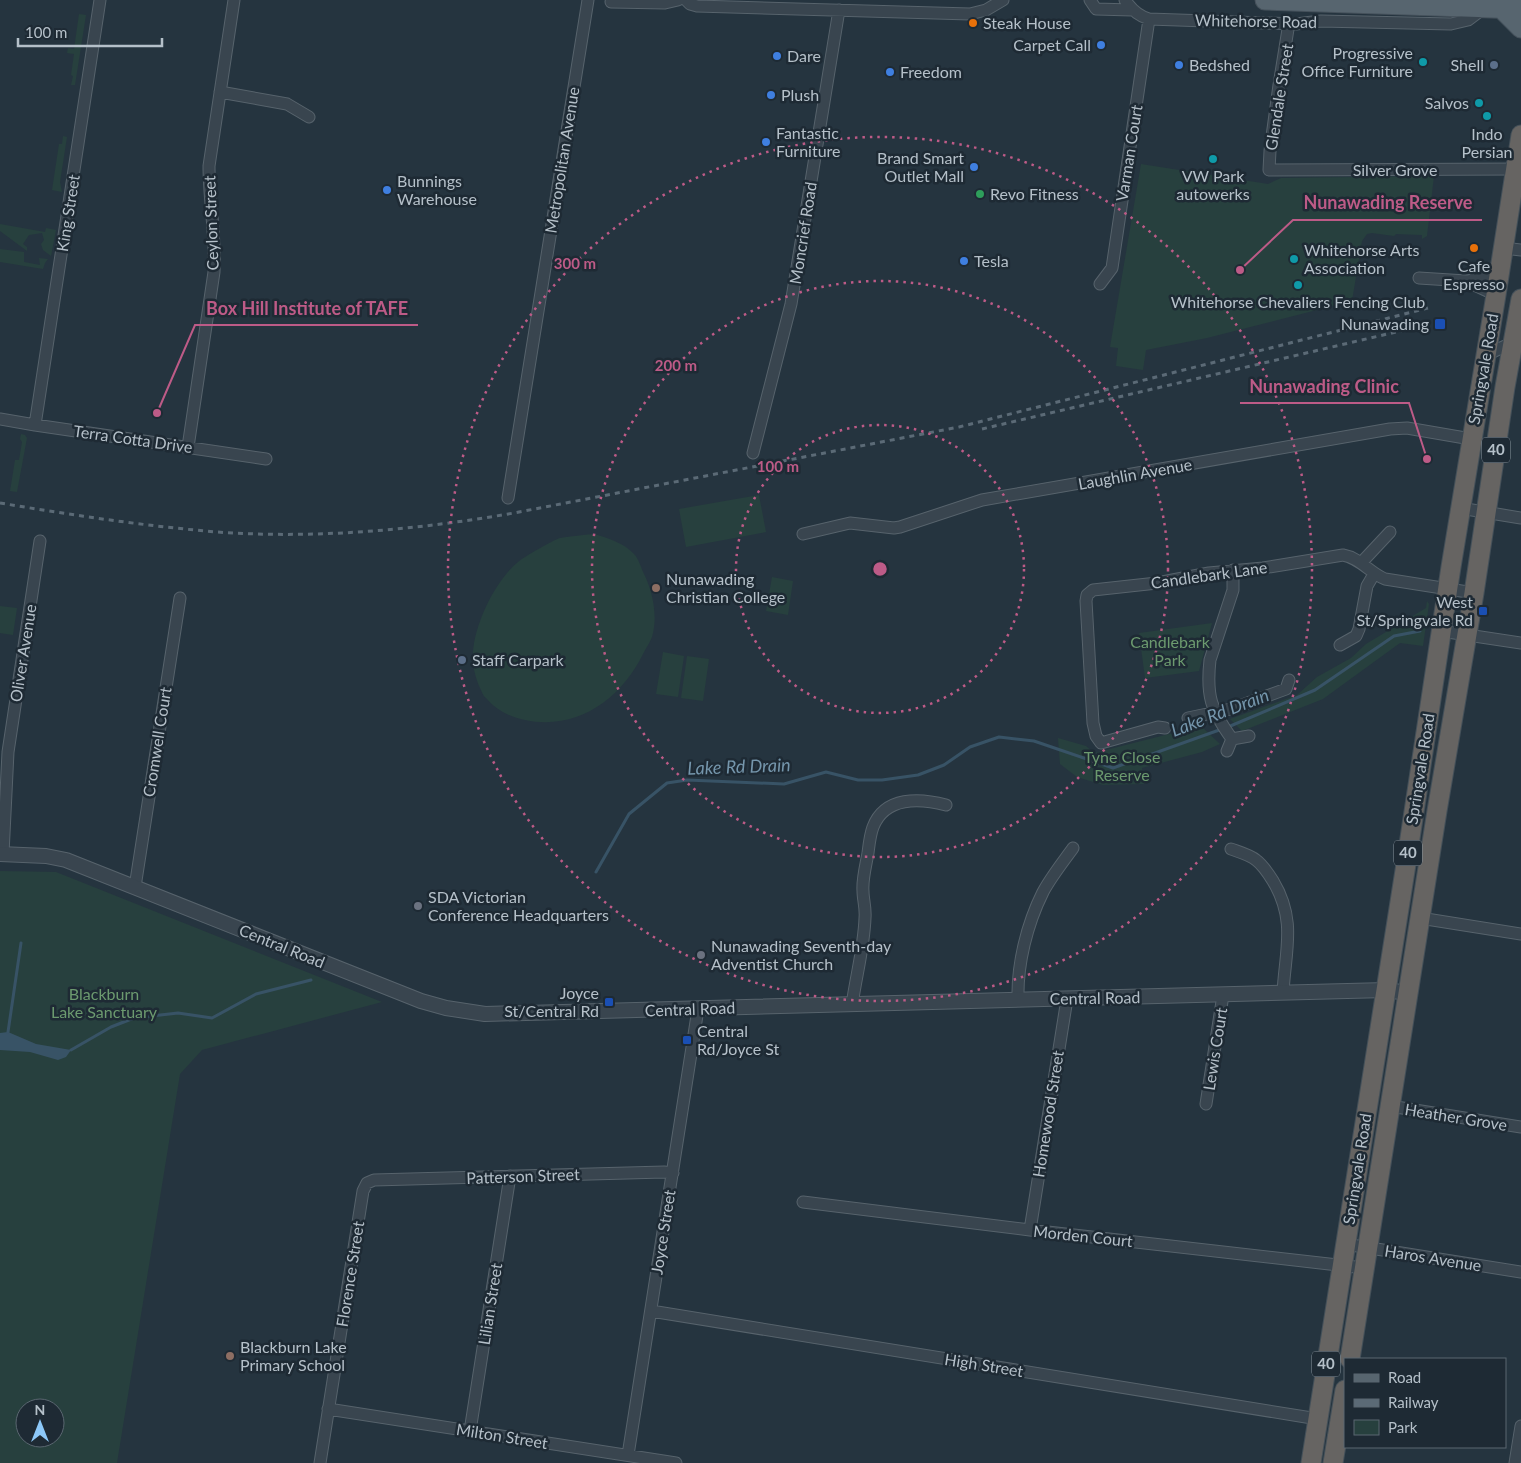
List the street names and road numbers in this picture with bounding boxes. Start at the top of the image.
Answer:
street label: Whitehorse Road [1195,10,1317,31]
street label: Glendale Street [1261,42,1296,152]
street label: Metropolitan Avenue [541,85,582,235]
street label: Varman Court [1111,103,1146,203]
street label: Silver Grove [1353,160,1437,179]
street label: King Street [52,173,83,253]
street label: Ceylon Street [199,175,222,271]
street label: Moncrief Road [785,180,820,285]
street label: Springvale Road [1463,312,1502,426]
street label: Terra Cotta Drive [72,421,194,456]
road number: 40 [1482,438,1510,462]
street label: Laughlin Avenue [1076,454,1193,493]
street label: Candlebark Lane [1150,557,1268,592]
street label: Oliver Avenue [5,603,40,703]
street label: Cromwell Court [138,685,175,798]
street label: Springvale Road [1401,712,1438,826]
road number: 40 [1394,840,1422,866]
street label: Central Road [237,920,328,971]
street label: Central Road [1050,987,1140,1008]
street label: Central Road [644,997,736,1020]
street label: Lewis Court [1199,1006,1230,1092]
street label: Homewood Street [1028,1049,1067,1179]
street label: Heather Grove [1404,1099,1509,1134]
street label: Springvale Road [1338,1112,1375,1226]
street label: Patterson Street [466,1164,580,1187]
street label: Joyce Street [646,1188,679,1276]
street label: Florence Street [332,1219,367,1328]
street label: Morden Court [1032,1221,1134,1250]
street label: Haros Avenue [1383,1240,1483,1275]
street label: Lilian Street [474,1261,505,1346]
street label: High Street [943,1349,1025,1380]
road number: 40 [1312,1352,1340,1376]
street label: Milton Street [455,1419,549,1452]

